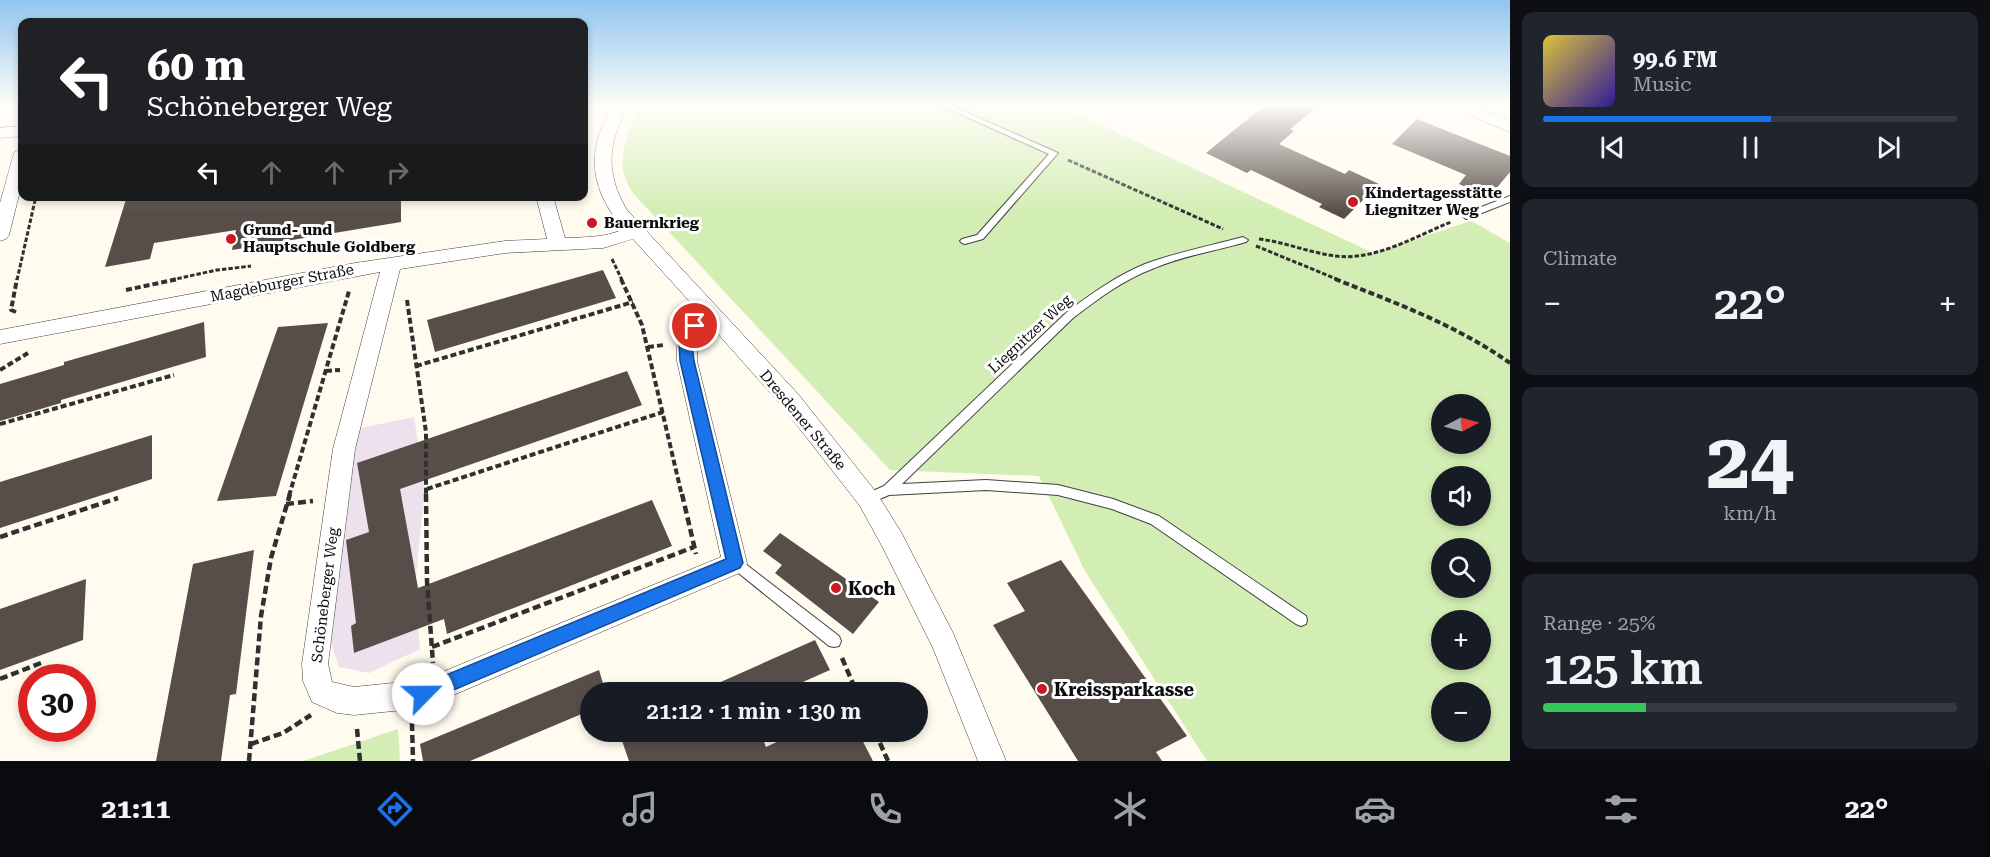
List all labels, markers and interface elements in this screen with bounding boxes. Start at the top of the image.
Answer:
text: 60 m [147,41,245,90]
icon: left [48,42,126,120]
text: 99.6 FM [1633,47,1717,72]
text: Music [1633,72,1692,96]
text: Schöneberger Weg [147,91,392,123]
icon: previous [1596,131,1629,164]
icon: pause [1734,131,1767,164]
icon: next [1872,131,1905,164]
icon: left [192,156,225,189]
icon: ahead [255,156,288,189]
icon: ahead [318,156,351,189]
icon: right [381,156,414,189]
place label: Kindertagesstätte Liegnitzer Weg [1365,184,1502,219]
marker: Kindertagesstätte Liegnitzer Weg [1346,195,1360,209]
place label: Bauernkrieg [604,214,700,232]
marker: Bauernkrieg [585,216,599,230]
place label: Grund- und Hauptschule Goldberg [243,221,416,256]
marker: Grund- und Hauptschule Goldberg [224,232,238,246]
text: Climate [1543,246,1617,270]
street label: Magdeburger Straße [209,260,355,306]
text: 22° [1714,277,1786,330]
text: − [1543,284,1561,323]
text: + [1939,284,1957,323]
street label: Liegnitzer Weg [985,290,1076,377]
pin [669,300,720,351]
icon: arrive [678,309,711,342]
street label: Dresdener Straße [756,366,850,474]
north arrow [1431,394,1491,454]
map controls [1431,394,1491,742]
text: 24 [1706,416,1794,507]
button: sound [1431,466,1491,526]
text: km/h [1723,501,1777,525]
street label: Schöneberger Weg [308,526,342,664]
button: search [1431,538,1491,598]
place label: Koch [848,578,896,599]
marker: Koch [829,581,843,595]
button: + [1431,610,1491,670]
text: Range · 25% [1543,611,1655,635]
text: 125 km [1543,642,1703,695]
position arrow [391,662,455,726]
speed limit sign: 30 [18,664,96,742]
place label: Kreissparkasse [1054,679,1194,700]
marker: Kreissparkasse [1035,682,1049,696]
button: − [1431,682,1491,742]
text: 21:12 · 1 min · 130 m [647,699,861,724]
icon: directions [374,788,416,830]
icon: music [619,788,661,830]
icon: phone [864,788,906,830]
icon: climate [1109,788,1151,830]
icon: car [1354,788,1396,830]
icon: filters [1600,788,1642,830]
text: 21:11 [102,793,171,825]
text: 22° [1845,793,1888,825]

